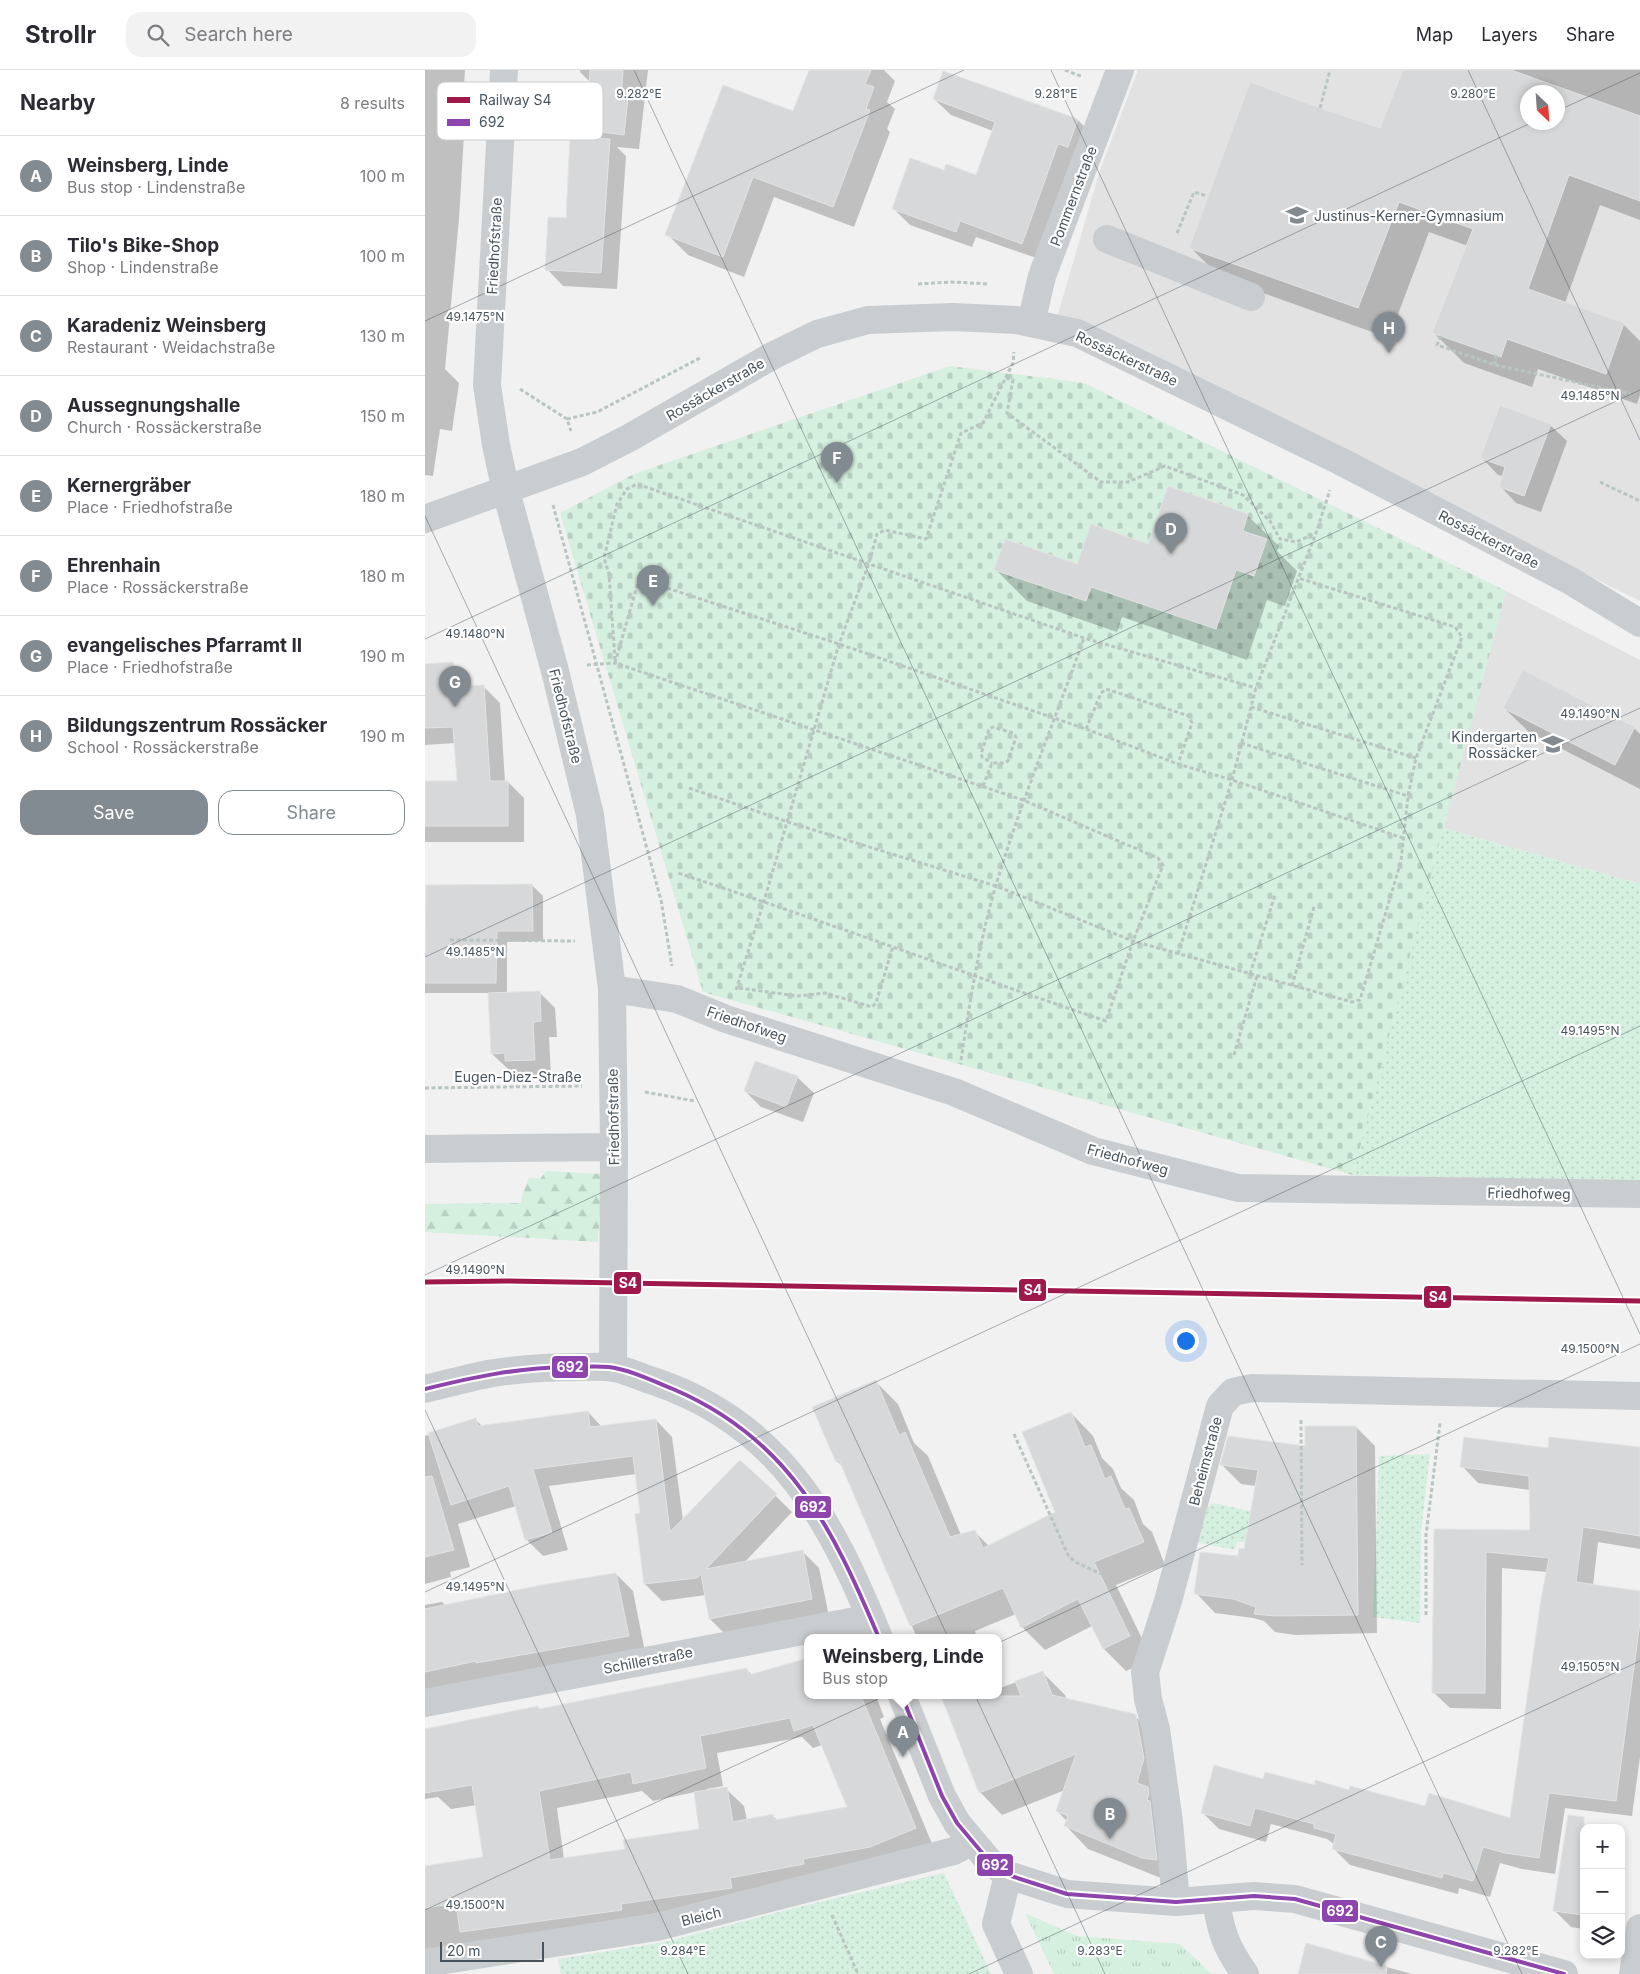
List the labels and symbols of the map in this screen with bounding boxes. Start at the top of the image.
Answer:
legend [437,82,603,140]
north arrow [1520,85,1565,130]
text: 9.282°E [616,86,662,101]
text: 9.281°E [1035,86,1077,101]
text: 9.280°E [1450,86,1496,101]
text: Railway S4 [479,91,552,108]
text: 692 [479,113,505,130]
street label: Pommernstraße [1046,144,1100,248]
street label: Friedhofstraße [483,197,505,295]
school or university icon: Justinus-Kerner-Gymnasium [1284,202,1310,228]
place label: Justinus-Kerner-Gymnasium [1314,207,1504,224]
text: 49.1475°N [446,309,504,324]
pin: H [1373,312,1405,353]
street label: Rossäckerstraße [1073,327,1181,389]
street label: Rossäckerstraße [663,354,767,424]
text: 49.1485°N [1560,388,1620,403]
pin: F [821,442,853,483]
street label: Rossäckerstraße [1436,506,1542,572]
pin: D [1155,513,1187,554]
pin: E [637,565,669,606]
text: 49.1480°N [445,626,505,641]
pin: G [439,666,471,707]
street label: Friedhofstraße [546,667,586,765]
text: 49.1490°N [1560,706,1620,721]
place label: Kindergarten Rossäcker [1451,728,1537,761]
school or university icon: Kindergarten Rossäcker [1540,731,1566,757]
text: 49.1485°N [445,944,505,959]
street label: Friedhofweg [705,1002,789,1046]
text: 49.1495°N [1560,1023,1620,1038]
street label: Eugen-Diez-Straße [454,1068,582,1085]
street label: Friedhofstraße [604,1068,622,1166]
street label: Friedhofweg [1085,1140,1171,1178]
street label: Friedhofweg [1487,1184,1571,1202]
text: 49.1490°N [445,1262,505,1277]
line badge: S4 [613,1271,642,1295]
text: S4 [619,1274,637,1291]
line badge: S4 [1018,1278,1047,1302]
text: S4 [1024,1281,1042,1298]
line badge: S4 [1423,1285,1452,1309]
text: S4 [1429,1288,1447,1305]
your location [1173,1328,1199,1354]
text: 49.1500°N [1560,1341,1620,1356]
line badge: 692 [551,1355,589,1379]
text: 692 [556,1358,584,1375]
street label: Beheimstraße [1185,1415,1225,1507]
line badge: 692 [794,1495,832,1519]
text: 692 [799,1498,827,1515]
text: 49.1495°N [445,1579,505,1594]
street label: Schillerstraße [602,1643,694,1677]
text: 49.1505°N [1561,1659,1619,1674]
pin: A [887,1716,919,1757]
pin: B [1094,1798,1126,1839]
line badge: 692 [976,1853,1014,1877]
text: 692 [981,1856,1009,1873]
text: 49.1500°N [445,1897,505,1912]
line badge: 692 [1321,1899,1359,1923]
text: 692 [1326,1902,1354,1919]
street label: Bleich [679,1903,723,1929]
pin: C [1365,1926,1397,1967]
scale bar [440,1939,544,1962]
text: 9.284°E [660,1943,706,1958]
text: 9.283°E [1077,1943,1123,1958]
text: 9.282°E [1493,1943,1539,1958]

